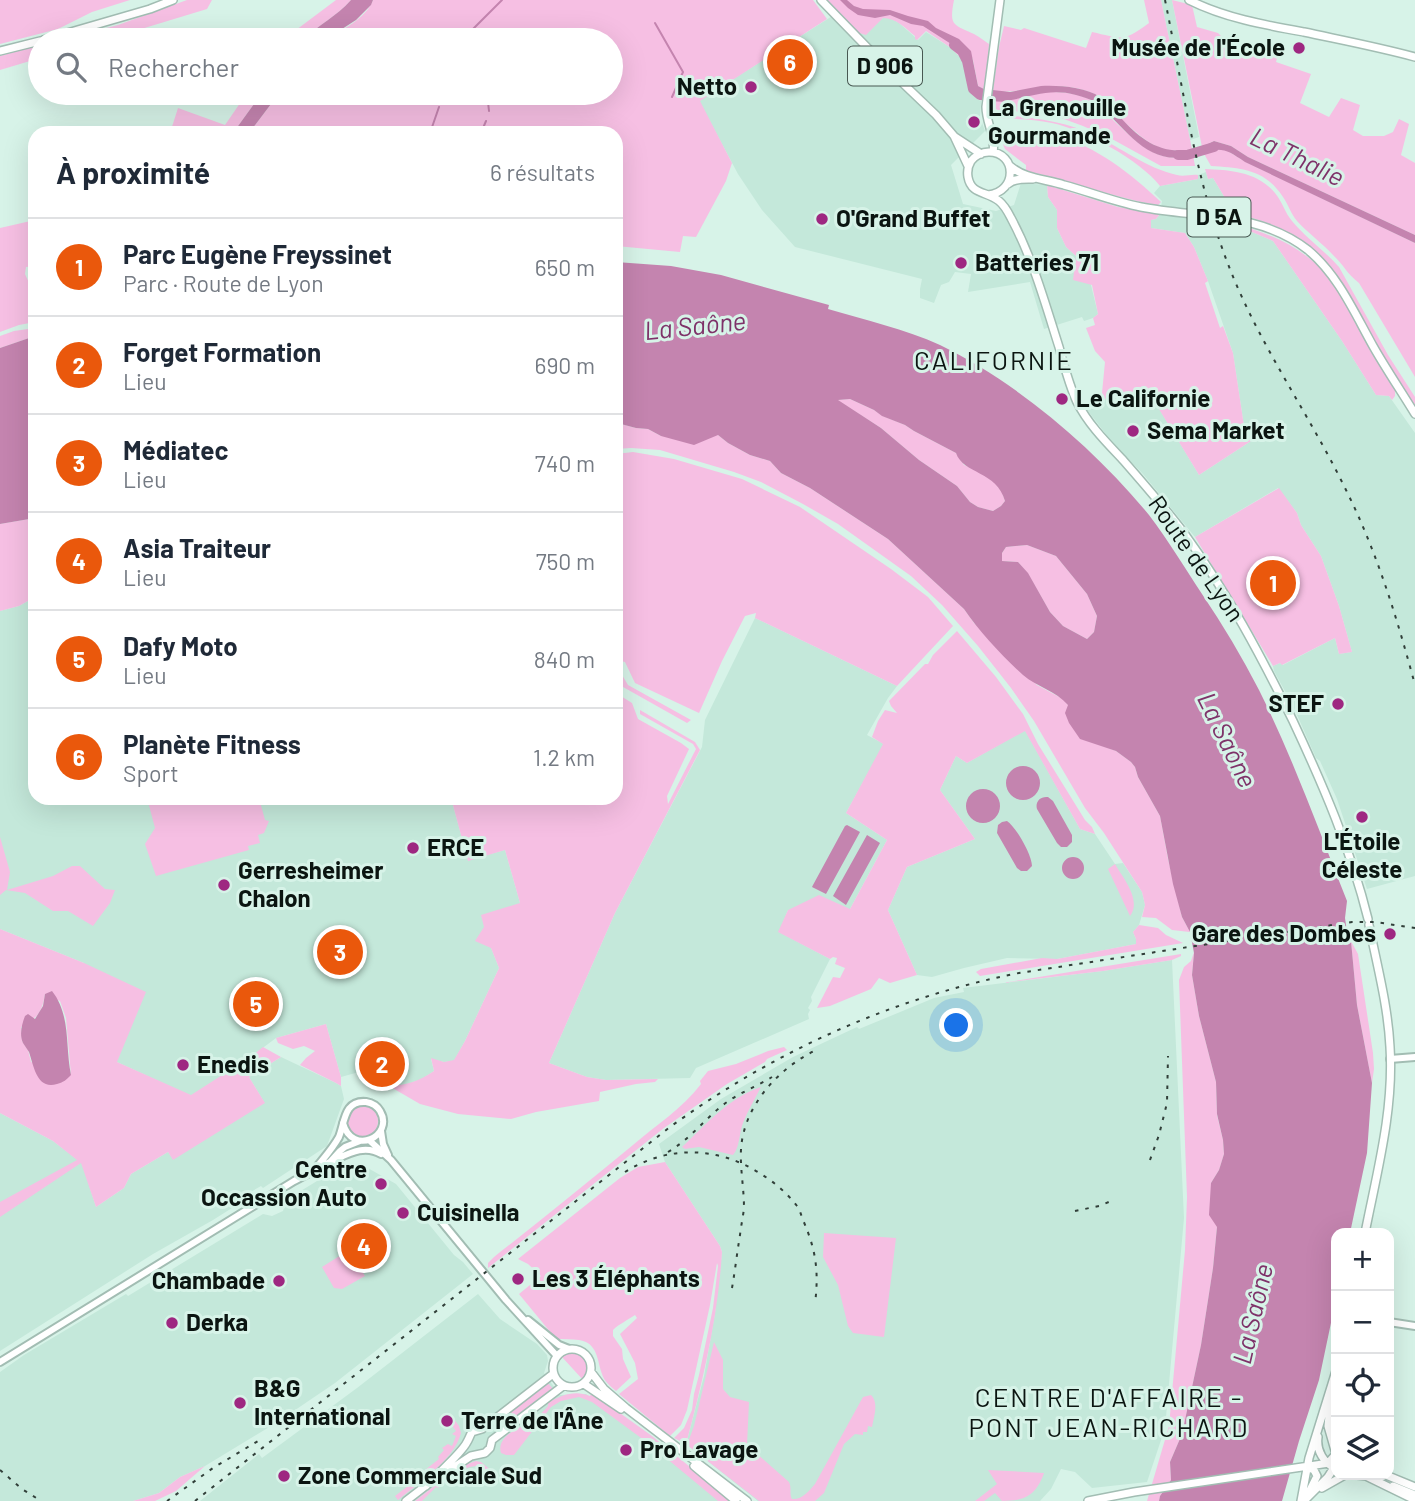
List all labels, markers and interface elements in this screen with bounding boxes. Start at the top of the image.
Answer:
search box [28,28,623,105]
place label: Musée de l'École [1111,32,1285,61]
pin: 6 [767,36,813,88]
marker: Musée de l'École [1291,40,1307,56]
road number: D 906 [848,46,922,86]
icon: search [52,48,90,86]
text: Rechercher [108,51,239,82]
place label: Netto [677,71,737,100]
marker: Netto [743,79,759,95]
place label: La Grenouille Gourmande [988,92,1126,149]
marker: La Grenouille Gourmande [966,114,982,130]
water label: La Thalie [1246,120,1350,192]
text: À proximité [56,154,210,190]
text: 6 résultats [490,158,595,186]
road number: D 5A [1188,198,1250,236]
place label: O'Grand Buffet [836,203,990,232]
marker: O'Grand Buffet [814,211,830,227]
text: Parc Eugène Freyssinet [123,238,392,269]
place label: Batteries 71 [975,247,1099,276]
text: 1 [75,253,83,281]
text: 650 m [535,253,595,281]
marker: Batteries 71 [953,255,969,271]
text: Parc · Route de Lyon [123,269,324,297]
water label: La Saône [643,304,747,345]
text: Forget Formation [123,336,321,367]
district label: CALIFORNIE [914,344,1074,375]
text: 2 [73,351,85,379]
text: 690 m [535,351,595,379]
text: Lieu [123,367,167,395]
place label: Le Californie [1076,383,1210,412]
marker: Le Californie [1054,391,1070,407]
place label: Sema Market [1147,415,1285,444]
marker: Sema Market [1125,423,1141,439]
text: Médiatec [123,434,228,465]
text: 3 [73,449,85,477]
text: 740 m [535,449,595,477]
text: Lieu [123,465,167,493]
street label: Route de Lyon [1143,490,1251,627]
text: Asia Traiteur [123,532,271,563]
text: 4 [72,547,86,575]
text: 750 m [536,547,595,575]
pin: 1 [1250,557,1296,609]
text: Lieu [123,563,167,591]
text: Dafy Moto [123,630,238,661]
text: 5 [73,645,85,673]
text: 840 m [534,645,595,673]
text: Lieu [123,661,167,689]
water label: La Saône [1192,687,1265,792]
place label: STEF [1268,688,1325,717]
marker: STEF [1330,696,1346,712]
text: Planète Fitness [123,728,301,759]
text: 6 [73,743,85,771]
text: 1.2 km [533,743,595,771]
text: Sport [123,759,179,787]
marker: L'Étoile Céleste [1354,809,1370,825]
place label: L'Étoile Céleste [1322,826,1402,883]
place label: ERCE [427,832,484,861]
marker: ERCE [405,840,421,856]
place label: Gerresheimer Chalon [238,855,383,912]
marker: Gerresheimer Chalon [216,877,232,893]
place label: Gare des Dombes [1192,918,1376,947]
pin: 3 [317,926,363,978]
marker: Gare des Dombes [1382,926,1398,942]
pin: 5 [233,978,279,1030]
your location [939,1008,973,1042]
pin: 2 [359,1038,405,1090]
place label: Enedis [197,1049,269,1078]
marker: Enedis [175,1057,191,1073]
place label: Centre Occassion Auto [201,1154,367,1211]
marker: Centre Occassion Auto [373,1176,389,1192]
place label: Cuisinella [417,1197,520,1226]
marker: Cuisinella [395,1205,411,1221]
pin: 4 [341,1220,387,1272]
map controls [1331,1228,1394,1480]
button: + [1331,1228,1394,1291]
water label: La Saône [1225,1260,1278,1367]
place label: Les 3 Éléphants [532,1263,700,1292]
place label: Chambade [152,1265,265,1294]
marker: Les 3 Éléphants [510,1271,526,1287]
marker: Chambade [271,1273,287,1289]
button: − [1331,1291,1394,1354]
place label: Derka [186,1307,248,1336]
marker: Derka [164,1315,180,1331]
button: locate [1331,1354,1394,1417]
place label: B&G International [254,1373,391,1430]
district label: CENTRE D'AFFAIRE - PONT JEAN-RICHARD [969,1381,1249,1442]
marker: B&G International [232,1395,248,1411]
place label: Terre de l'Âne [461,1405,604,1434]
marker: Terre de l'Âne [439,1413,455,1429]
button: layers [1331,1417,1394,1480]
place label: Pro Lavage [640,1434,758,1463]
marker: Pro Lavage [618,1442,634,1458]
place label: Zone Commerciale Sud [298,1460,542,1489]
marker: Zone Commerciale Sud [276,1468,292,1484]

